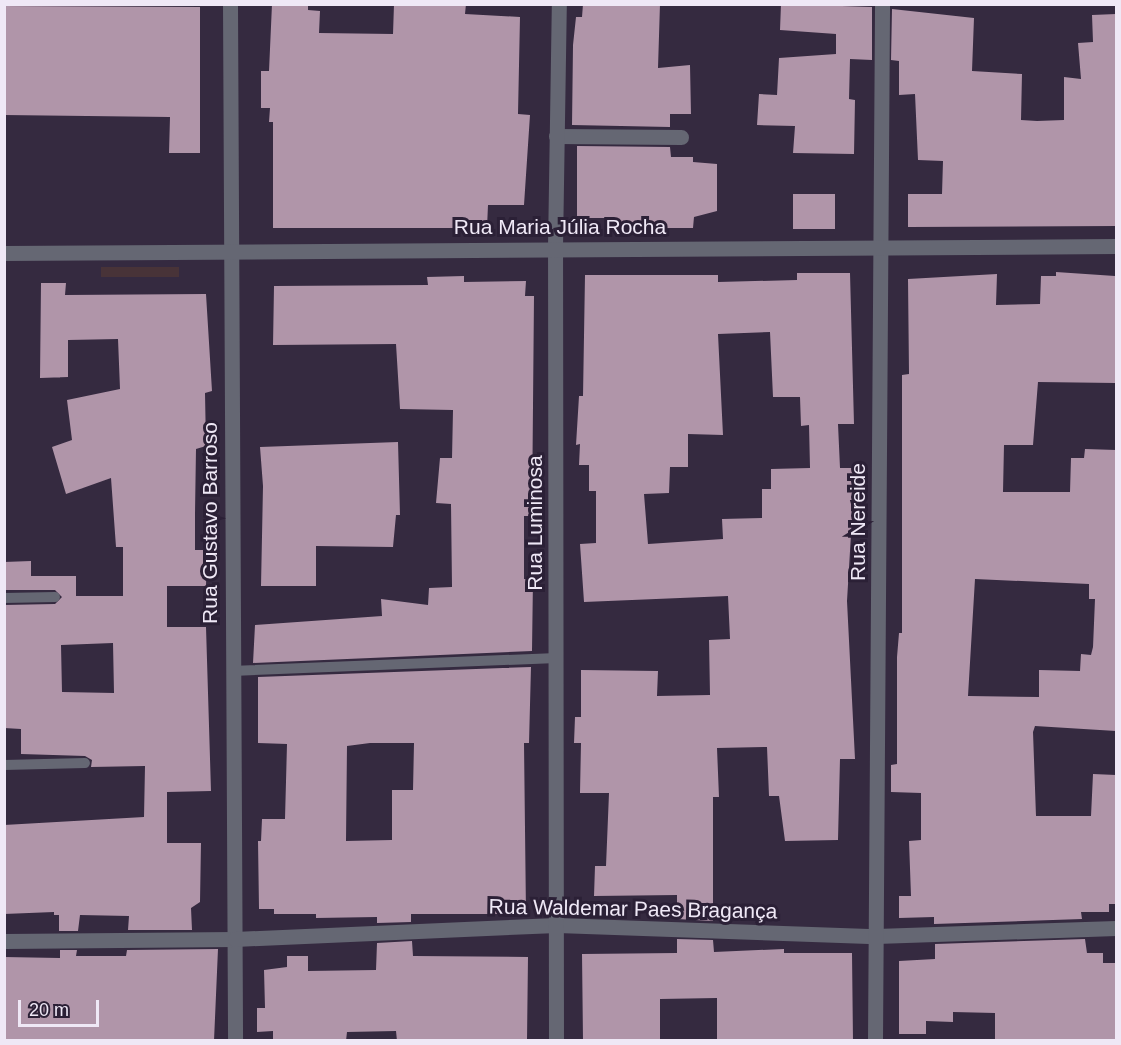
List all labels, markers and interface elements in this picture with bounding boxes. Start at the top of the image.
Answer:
street label: Rua Maria Júlia Rocha [454,214,666,240]
street label: Rua Gustavo Barroso [197,422,223,624]
street label: Rua Luminosa [522,455,548,591]
street label: Rua Nereide [845,463,871,581]
street label: Rua Waldemar Paes Bragança [488,894,778,924]
scale bar [21,988,102,1026]
text: 20 m [29,1000,69,1020]

